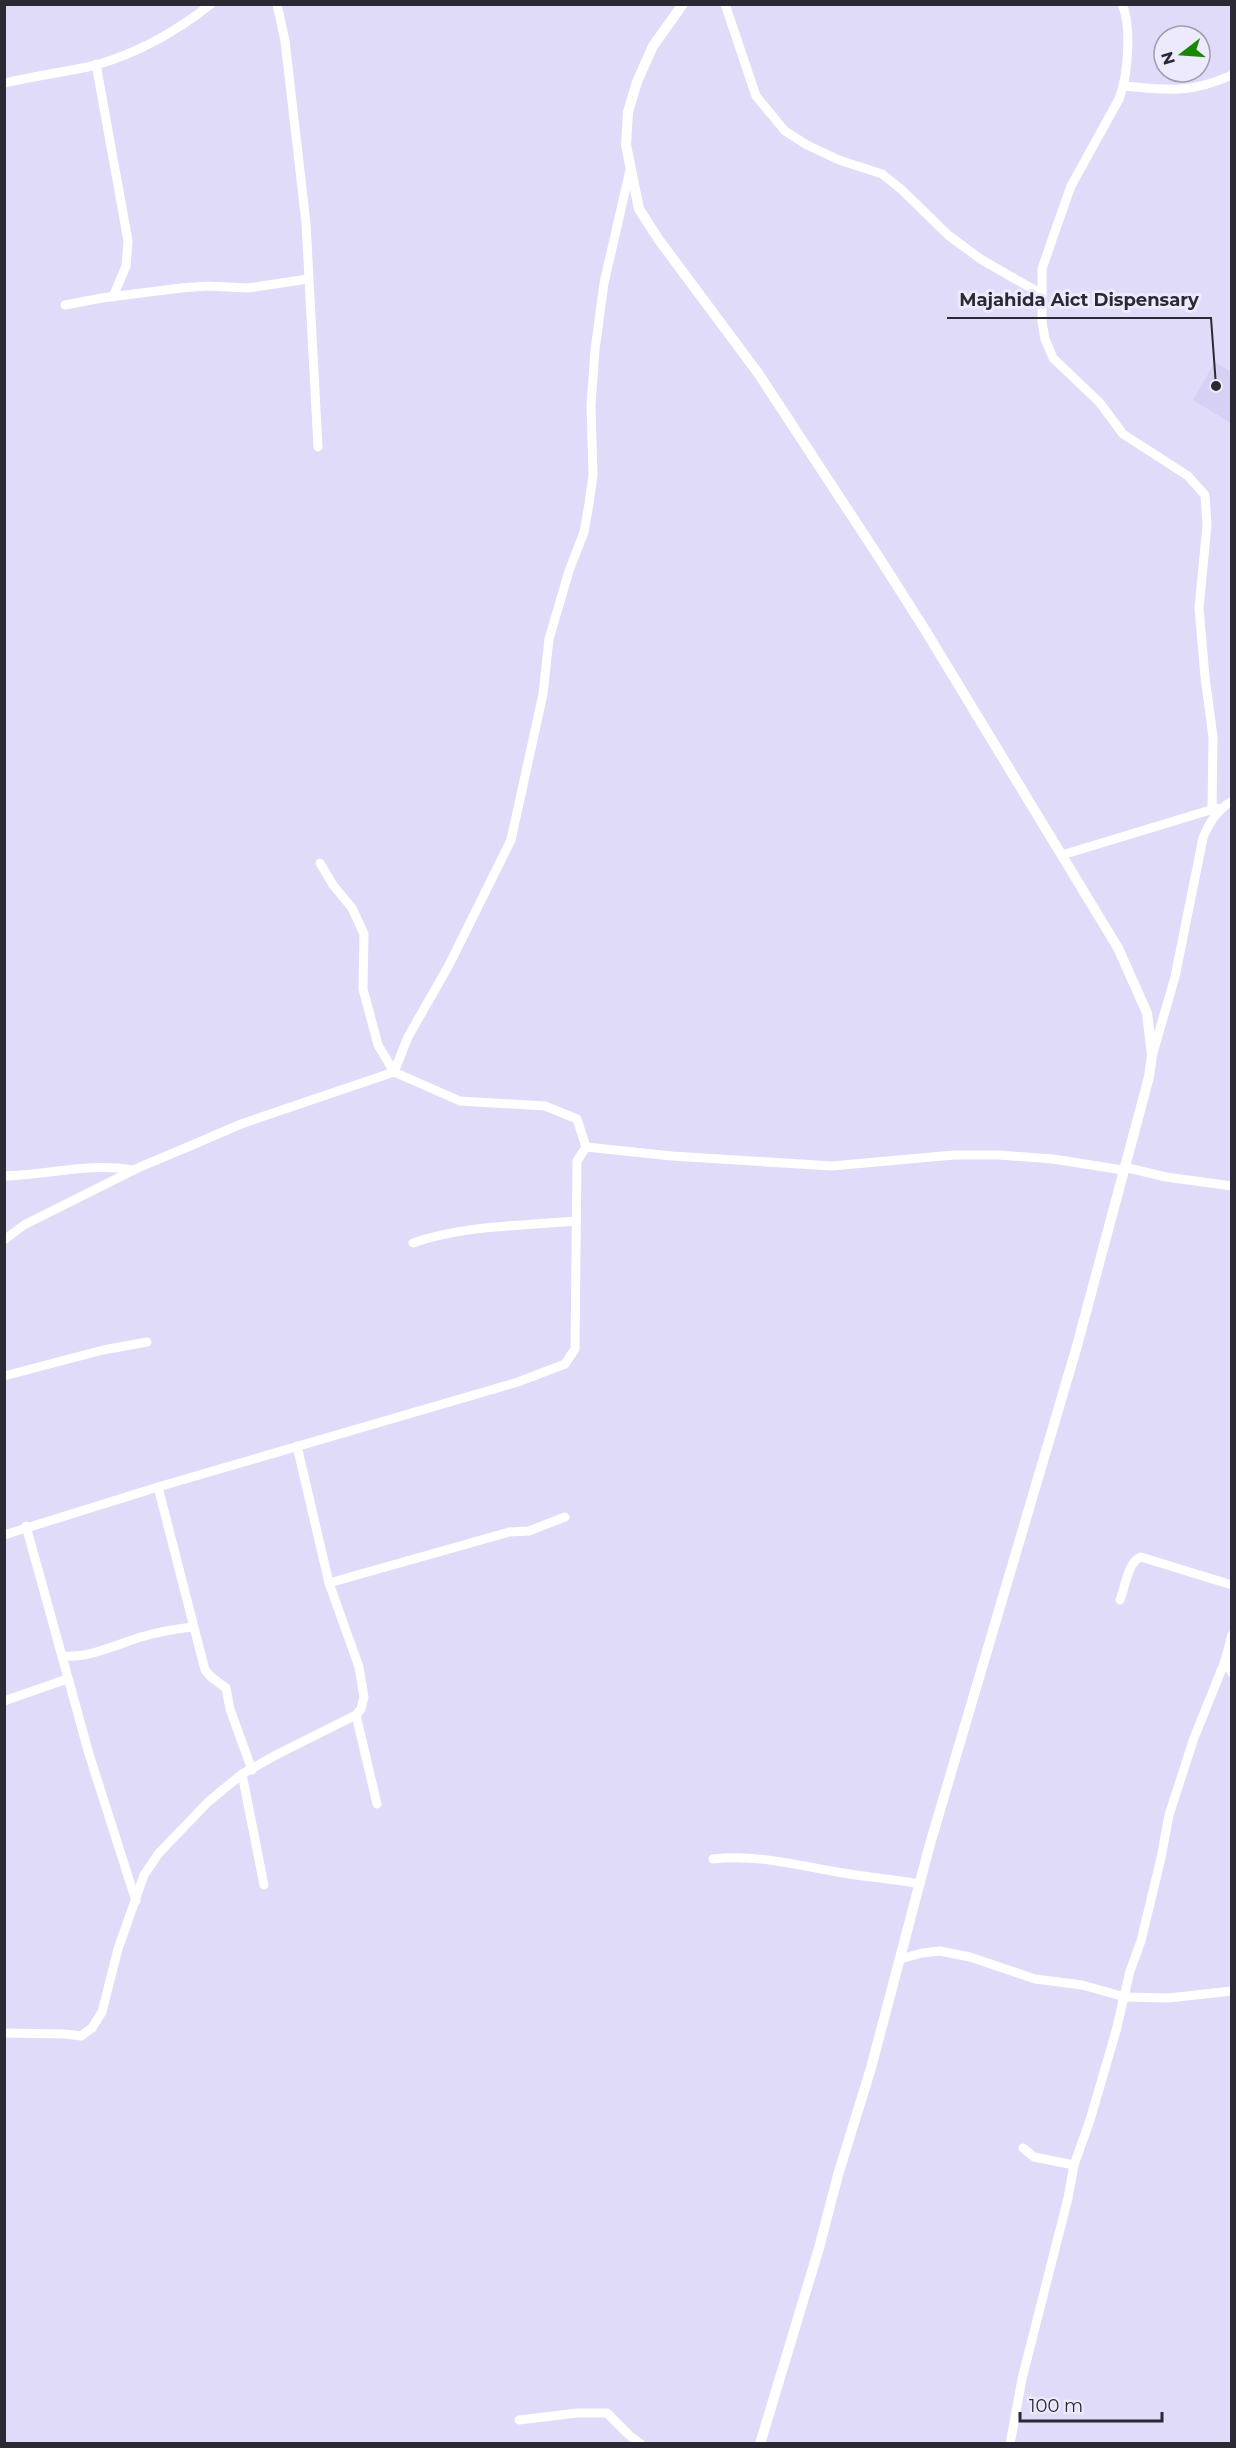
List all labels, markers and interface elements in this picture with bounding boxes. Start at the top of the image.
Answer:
north arrow [1152,24,1212,84]
text: N [1157,49,1179,67]
callout: Majahida Aict Dispensary [947,282,1211,318]
text: Majahida Aict Dispensary [959,289,1199,311]
scale bar [1020,2385,1162,2423]
text: 100 m [1029,2395,1083,2417]

